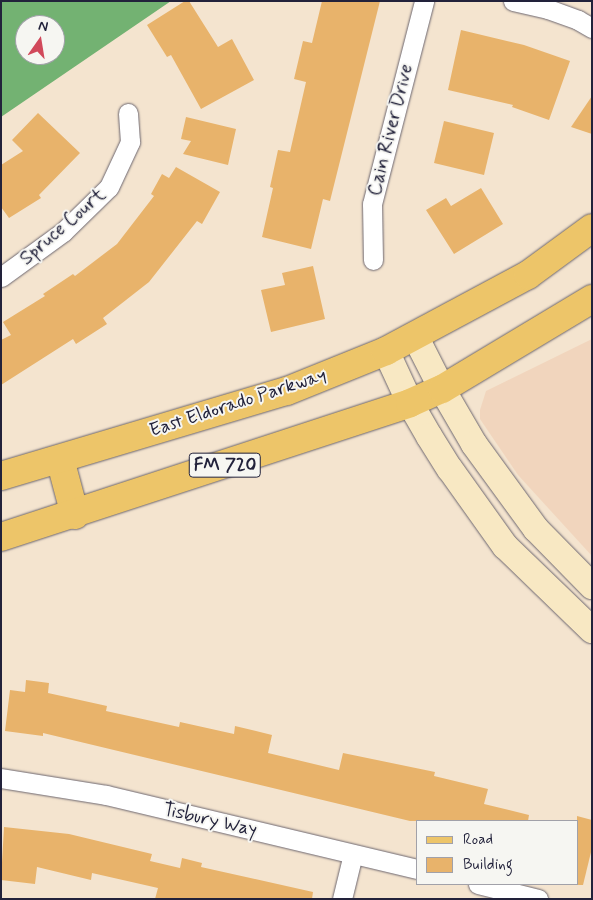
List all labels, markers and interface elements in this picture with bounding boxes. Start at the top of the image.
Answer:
north arrow [15,15,65,65]
text: N [37,17,50,36]
street label: Cain River Drive [364,63,418,197]
street label: Spruce Court [16,184,110,270]
street label: East Eldorado Parkway [147,364,329,442]
road number: FM 720 [189,450,261,480]
street label: Tisbury Way [159,798,261,842]
legend [416,820,578,885]
text: Road [463,830,493,850]
text: Building [463,855,513,875]

